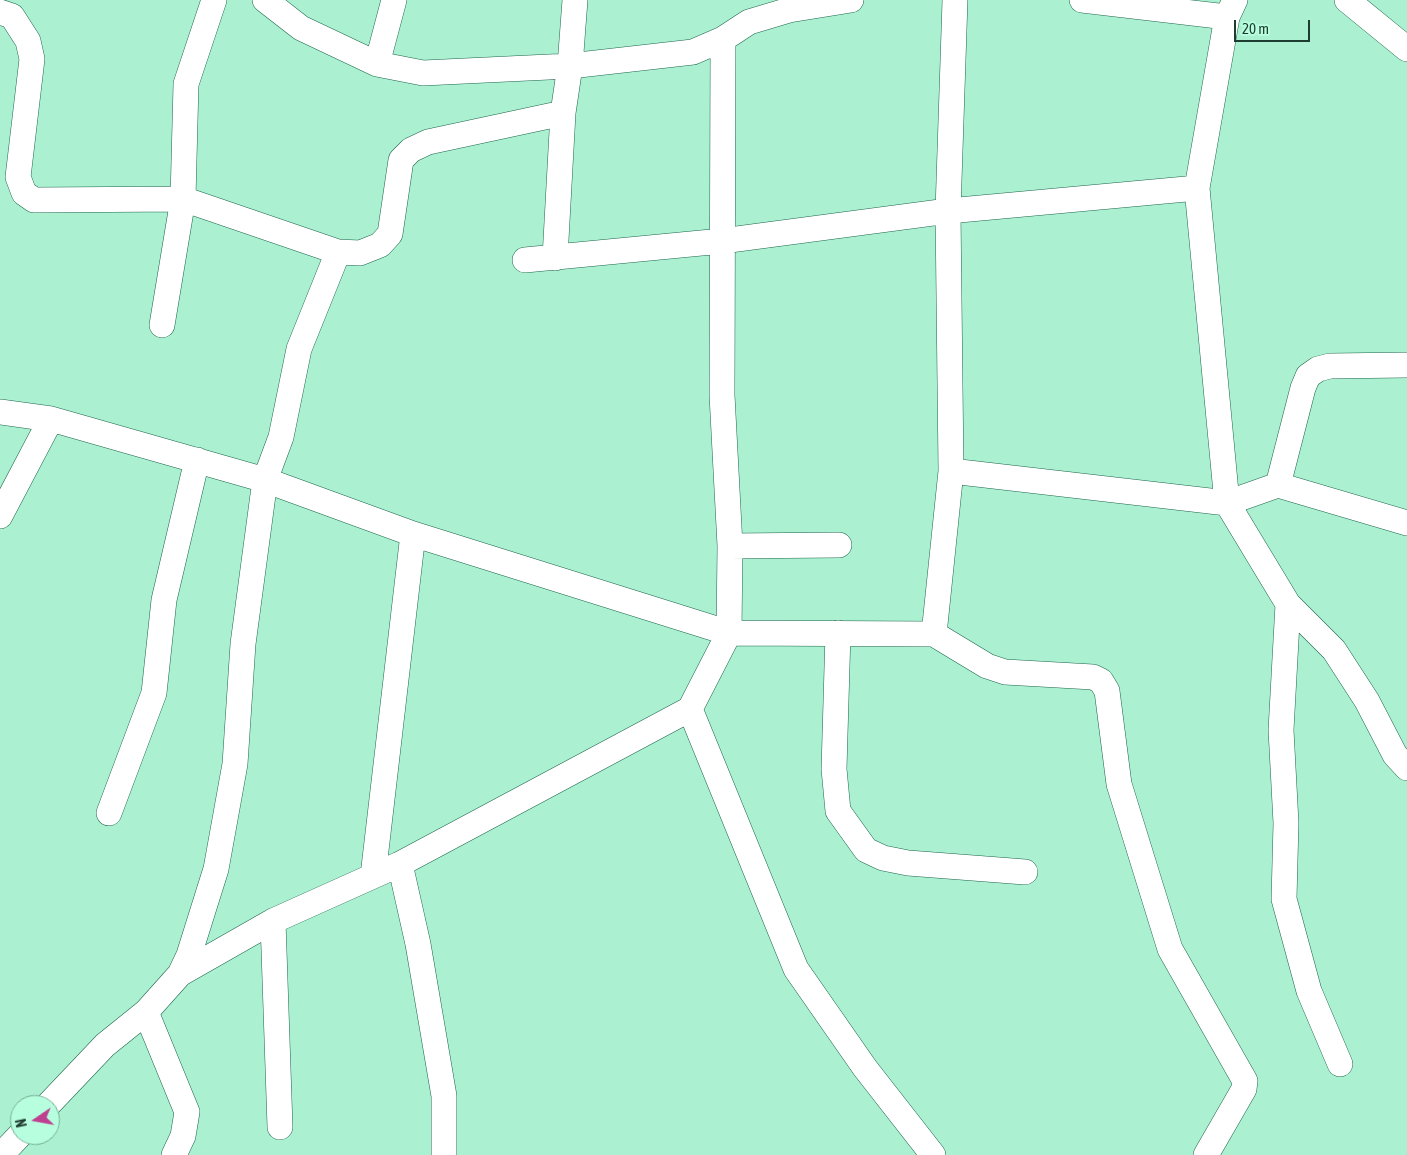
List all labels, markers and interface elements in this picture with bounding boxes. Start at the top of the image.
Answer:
scale bar [1237,10,1313,42]
text: 20 m [1242,20,1269,37]
north arrow [10,1095,60,1145]
text: N [13,1117,30,1129]

